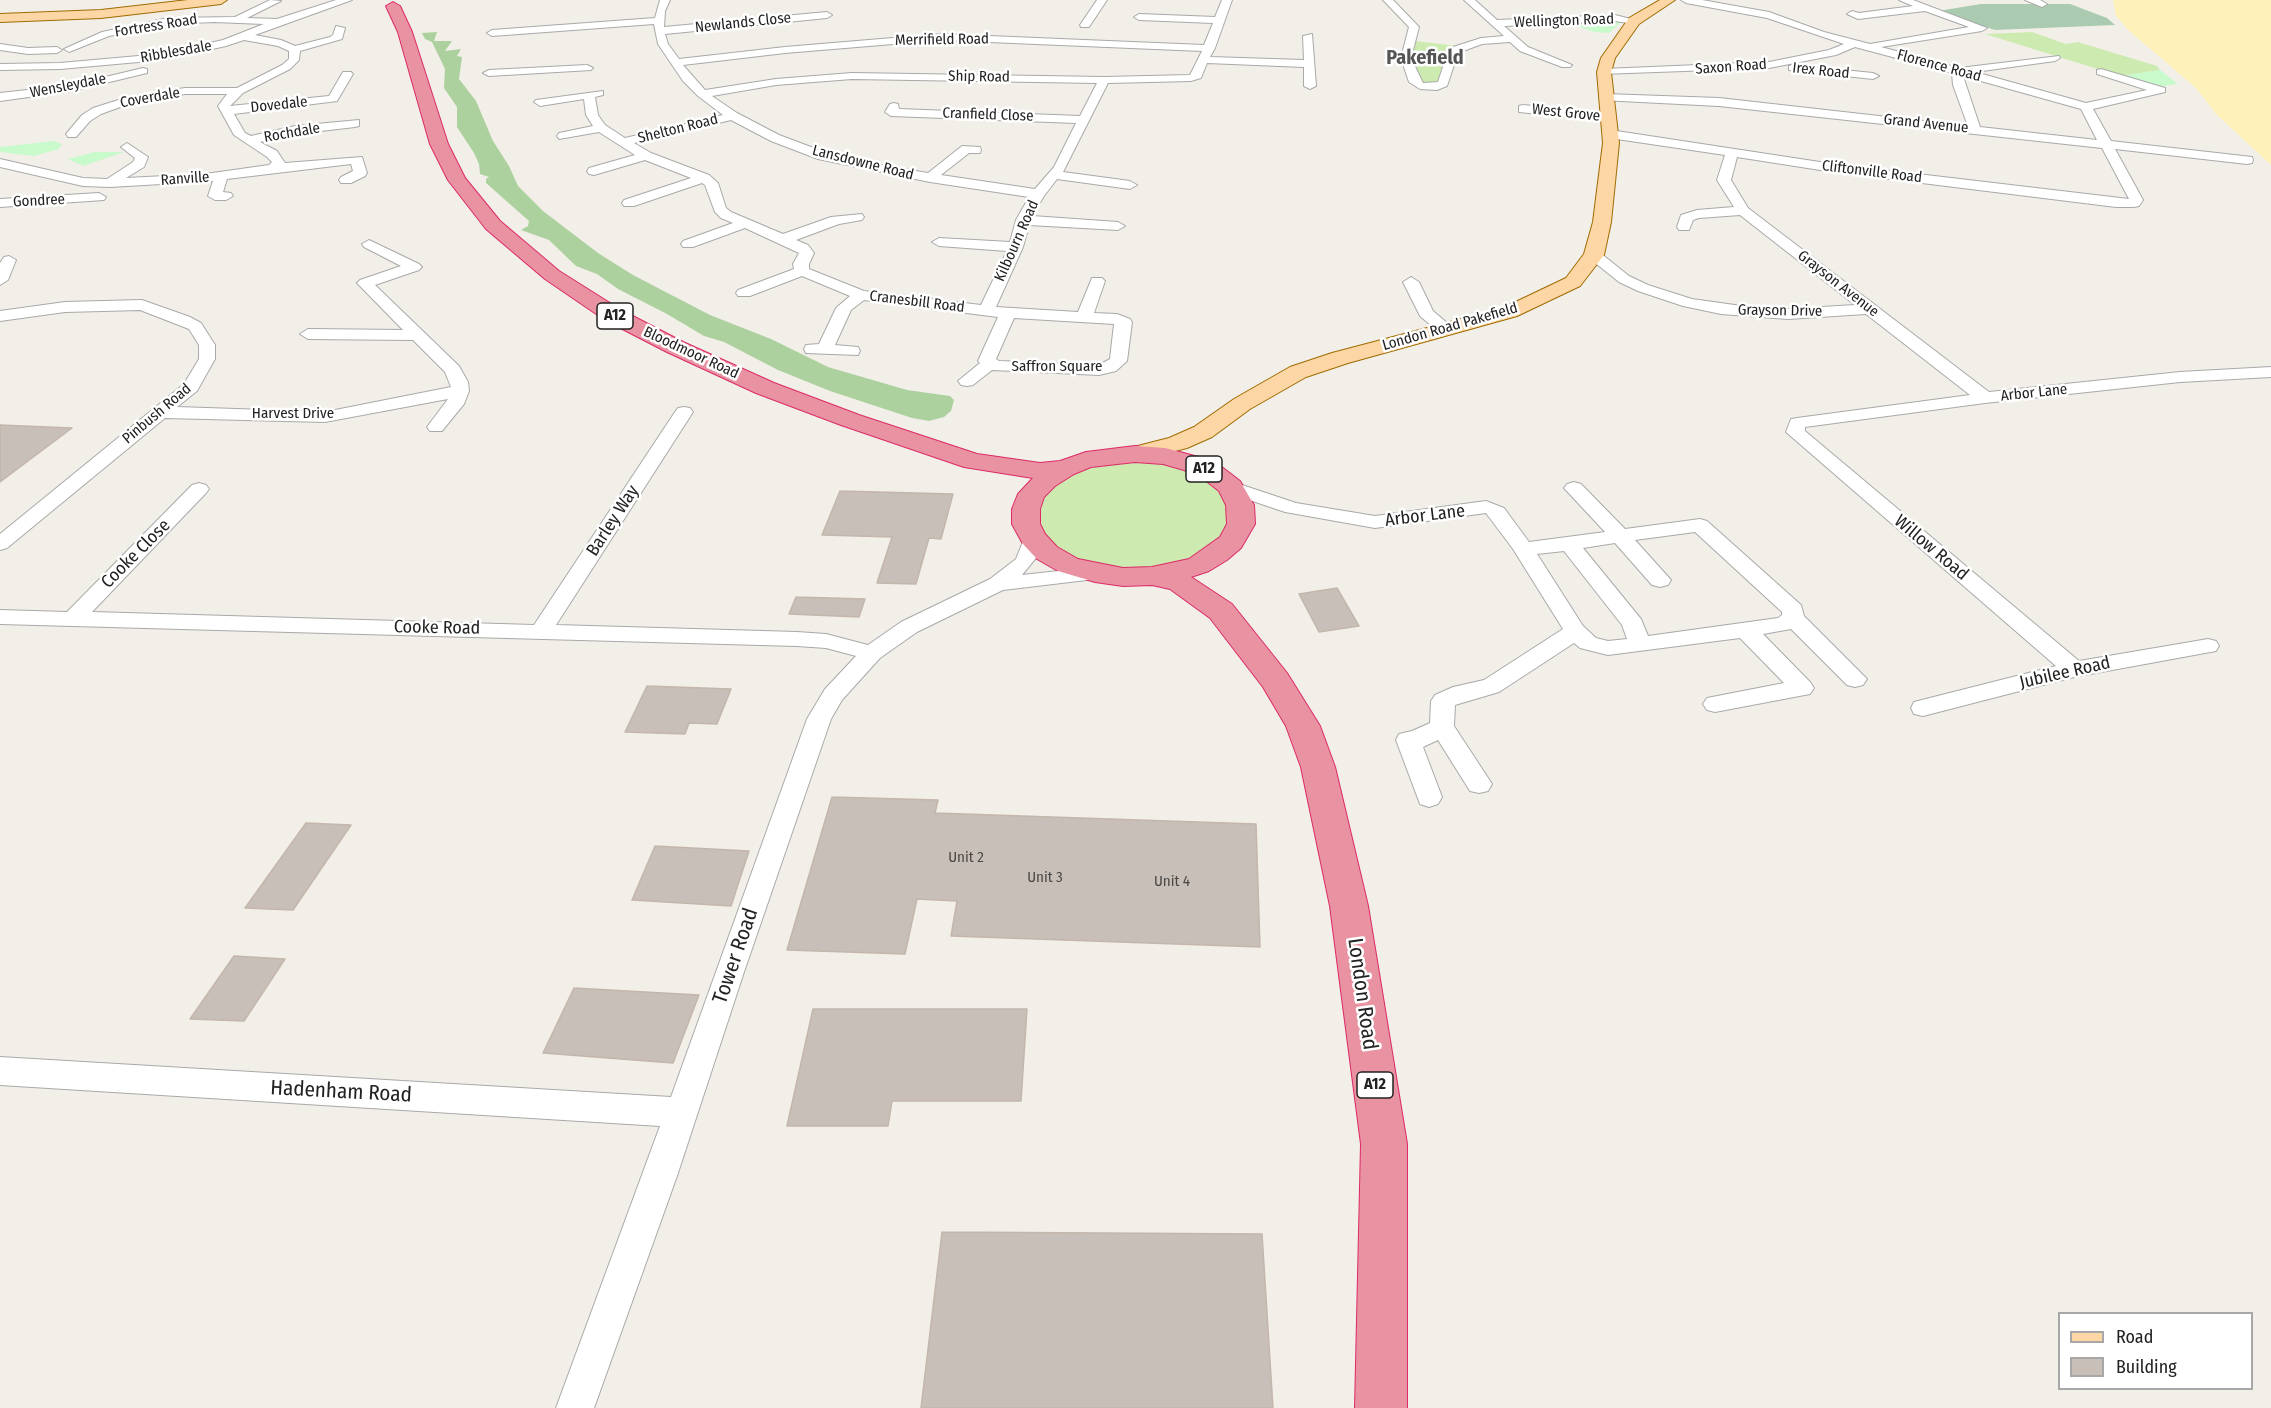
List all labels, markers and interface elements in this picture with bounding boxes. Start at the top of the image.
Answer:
street label: Newlands Close [694,9,792,37]
street label: Wellington Road [1514,10,1614,32]
street label: Fortress Road [113,11,199,41]
street label: Merrifield Road [895,30,989,50]
street label: Ribblesdale [139,37,213,67]
district label: Pakefield [1386,46,1464,70]
street label: Florence Road [1895,46,1983,86]
street label: Saxon Road [1695,56,1767,78]
street label: Irex Road [1792,59,1850,83]
street label: Ship Road [948,67,1010,87]
street label: Wensleydale [28,70,108,102]
street label: Coverdale [119,84,181,112]
street label: Dovedale [250,93,308,117]
street label: West Grove [1531,100,1601,126]
street label: Cranfield Close [942,104,1034,126]
street label: Shelton Road [636,110,720,148]
street label: Grand Avenue [1883,111,1969,137]
street label: Rochdale [263,119,321,147]
street label: Lansdowne Road [810,142,916,184]
street label: Cliftonville Road [1821,157,1923,187]
street label: Ranville [160,168,210,190]
street label: Gondree [13,191,65,211]
street label: Kilbourn Road [991,198,1043,284]
street label: Grayson Avenue [1794,247,1882,321]
street label: Cranesbill Road [868,287,966,317]
street label: London Road Pakefield [1380,299,1520,355]
street label: Grayson Drive [1738,301,1822,321]
road number: A12 [597,303,633,329]
street label: Bloodmoor Road [640,323,742,383]
street label: Saffron Square [1011,358,1103,376]
street label: Pinbush Road [119,380,195,448]
street label: Arbor Lane [2000,381,2068,405]
street label: Harvest Drive [252,405,334,423]
road number: A12 [1186,456,1222,482]
street label: Barley Way [582,481,644,561]
street label: Arbor Lane [1384,500,1466,532]
street label: Willow Road [1889,511,1973,585]
street label: Cooke Close [97,515,175,593]
street label: Cooke Road [394,616,480,640]
street label: Jubilee Road [2018,652,2112,694]
house number: Unit 2 [948,849,984,867]
house number: Unit 3 [1027,869,1063,887]
house number: Unit 4 [1154,873,1190,891]
street label: Tower Road [708,905,764,1007]
street label: London Road [1342,936,1382,1052]
road number: A12 [1357,1072,1393,1098]
street label: Hadenham Road [270,1076,412,1108]
legend [2058,1312,2253,1390]
text: Road [2116,1326,2153,1348]
text: Building [2116,1356,2177,1378]

